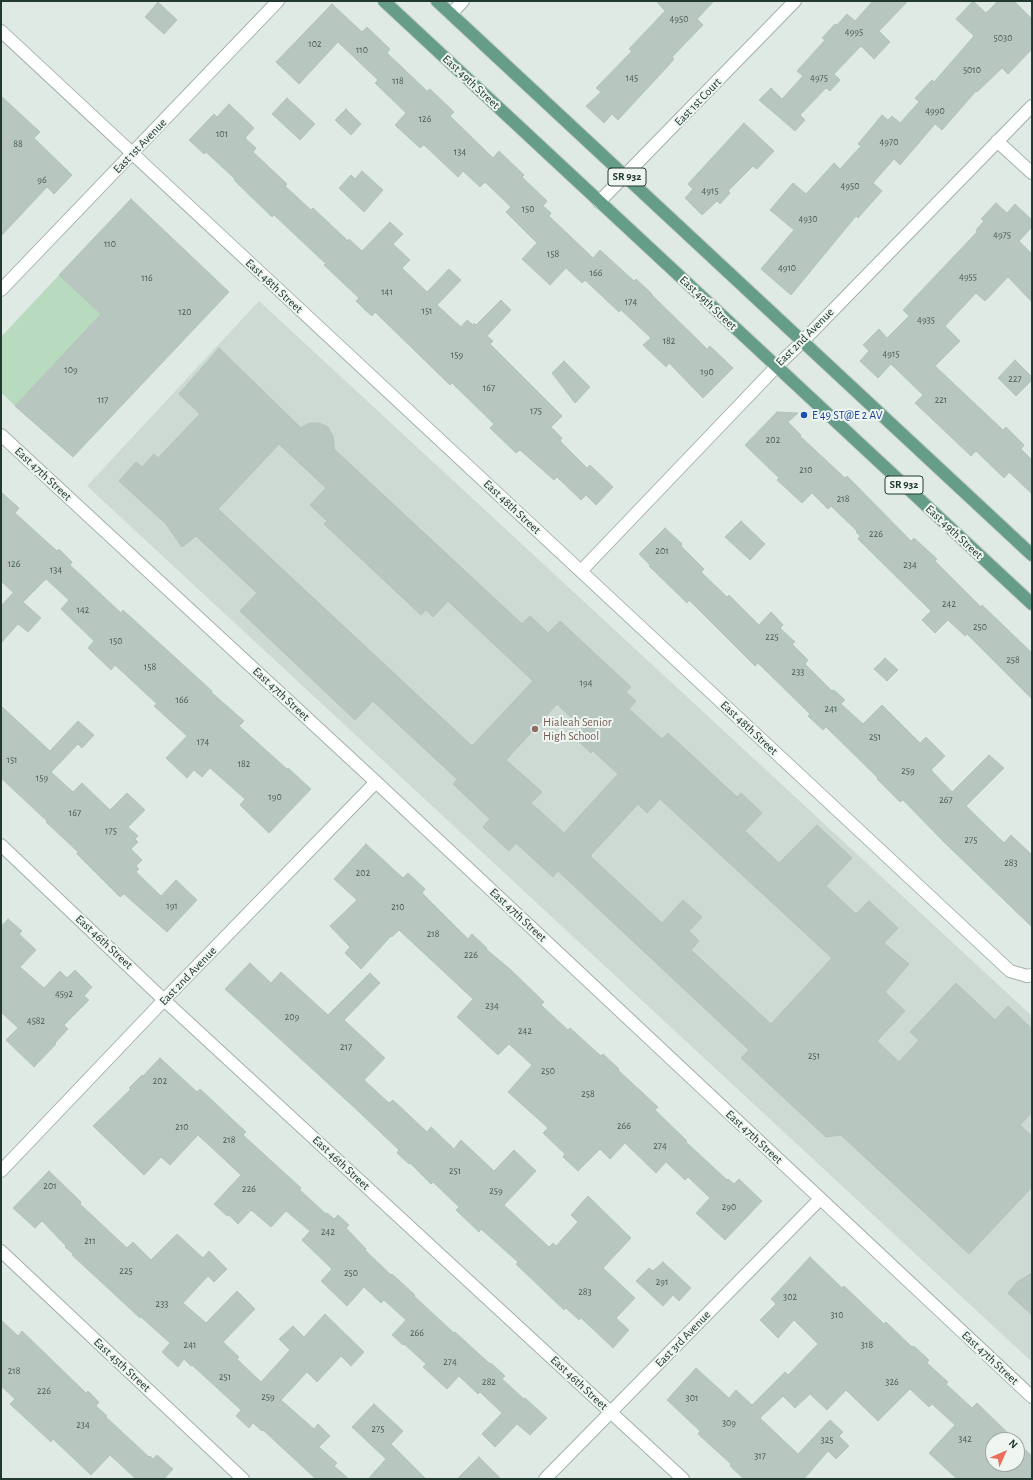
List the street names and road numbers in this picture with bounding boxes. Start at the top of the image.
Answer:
street label: East 49th Street [439,52,503,112]
street label: East 1st Court [672,75,724,129]
street label: East 1st Avenue [110,116,170,176]
road number: SR 932 [608,168,646,186]
street label: East 48th Street [242,256,306,316]
street label: East 49th Street [676,273,740,333]
street label: East 2nd Avenue [773,305,837,369]
street label: East 47th Street [12,444,74,504]
road number: SR 932 [885,476,923,494]
street label: East 48th Street [480,477,544,537]
street label: East 49th Street [922,502,986,562]
street label: East 47th Street [250,664,312,724]
street label: East 48th Street [717,698,781,758]
street label: East 47th Street [487,885,549,945]
street label: East 46th Street [72,912,136,972]
street label: East 2nd Avenue [156,944,220,1008]
street label: East 47th Street [723,1107,785,1167]
street label: East 46th Street [309,1133,373,1193]
street label: East 3rd Avenue [652,1308,714,1370]
street label: East 47th Street [959,1328,1021,1388]
street label: East 45th Street [91,1335,153,1395]
street label: East 46th Street [547,1353,611,1413]

